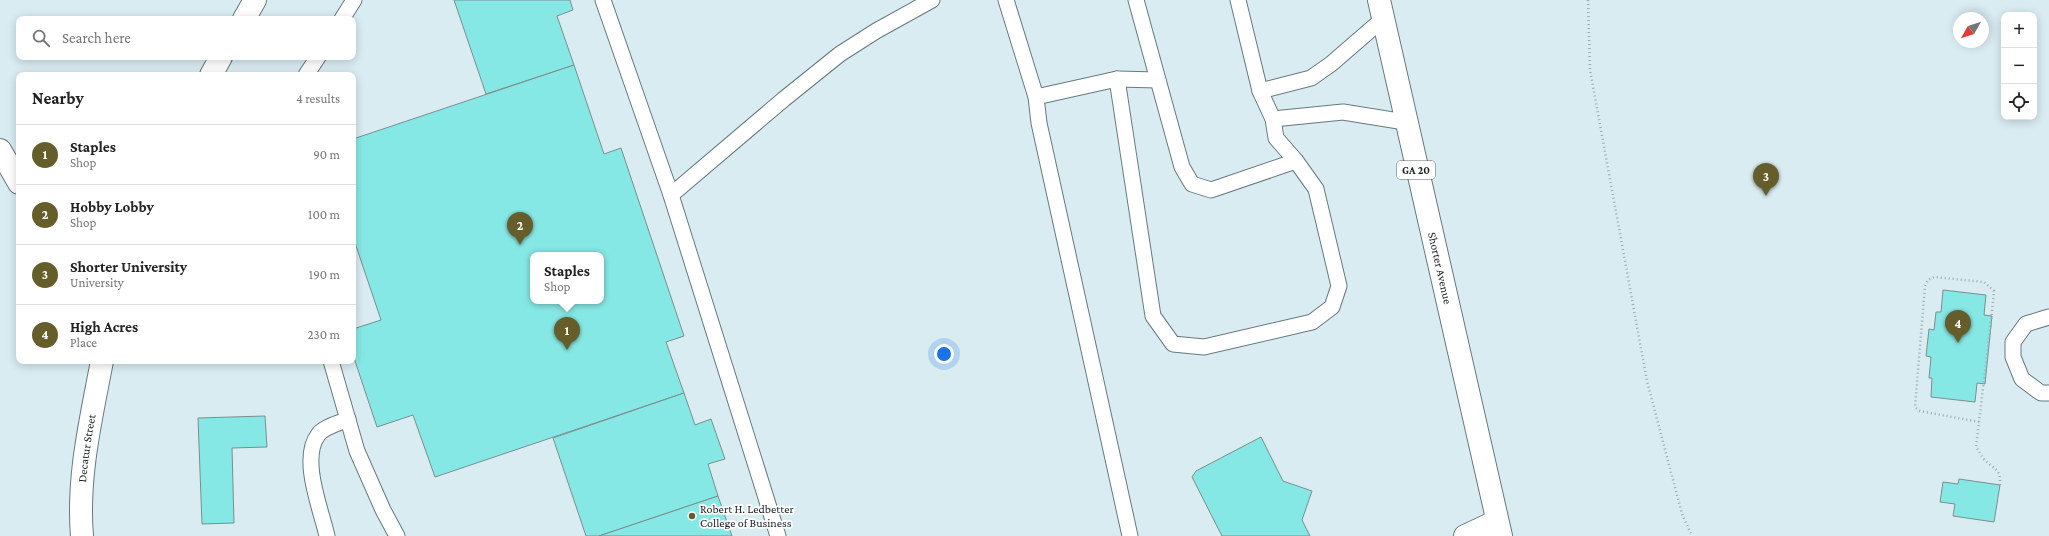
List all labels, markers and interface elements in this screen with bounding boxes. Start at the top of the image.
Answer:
north arrow [1953,12,1989,48]
map controls [2001,12,2037,120]
button: + [2001,12,2037,48]
search box [16,16,356,60]
icon: search [30,27,52,49]
text: Search here [62,30,131,46]
button: − [2001,48,2037,84]
button: locate [2001,84,2037,120]
text: Nearby [32,89,84,108]
text: 4 results [296,91,340,106]
text: Staples [70,139,116,155]
text: 1 [43,147,47,162]
text: 90 m [313,147,340,162]
text: Shop [70,155,96,170]
road number: GA 20 [1397,161,1435,179]
pin: 3 [1753,163,1779,196]
text: Hobby Lobby [70,199,154,215]
text: 2 [42,207,48,222]
text: 100 m [308,207,340,222]
pin: 2 [507,212,533,245]
text: Shop [70,215,96,230]
street label: Shorter Avenue [1425,231,1455,305]
popup [530,252,604,304]
text: Shorter University [70,259,187,275]
text: Staples [544,263,590,279]
text: 3 [42,267,48,282]
text: 190 m [309,267,340,282]
text: University [70,275,124,290]
text: Shop [544,279,570,294]
pin: 4 [1945,310,1971,343]
pin: 1 [554,317,580,350]
text: High Acres [70,319,138,335]
text: 4 [41,327,49,342]
text: 230 m [307,327,340,342]
text: Place [70,335,97,350]
your location [934,344,954,364]
street label: Decatur Street [75,412,99,483]
place label: Robert H. Ledbetter College of Business [700,502,794,530]
marker: Robert H. Ledbetter College of Business [687,511,697,521]

